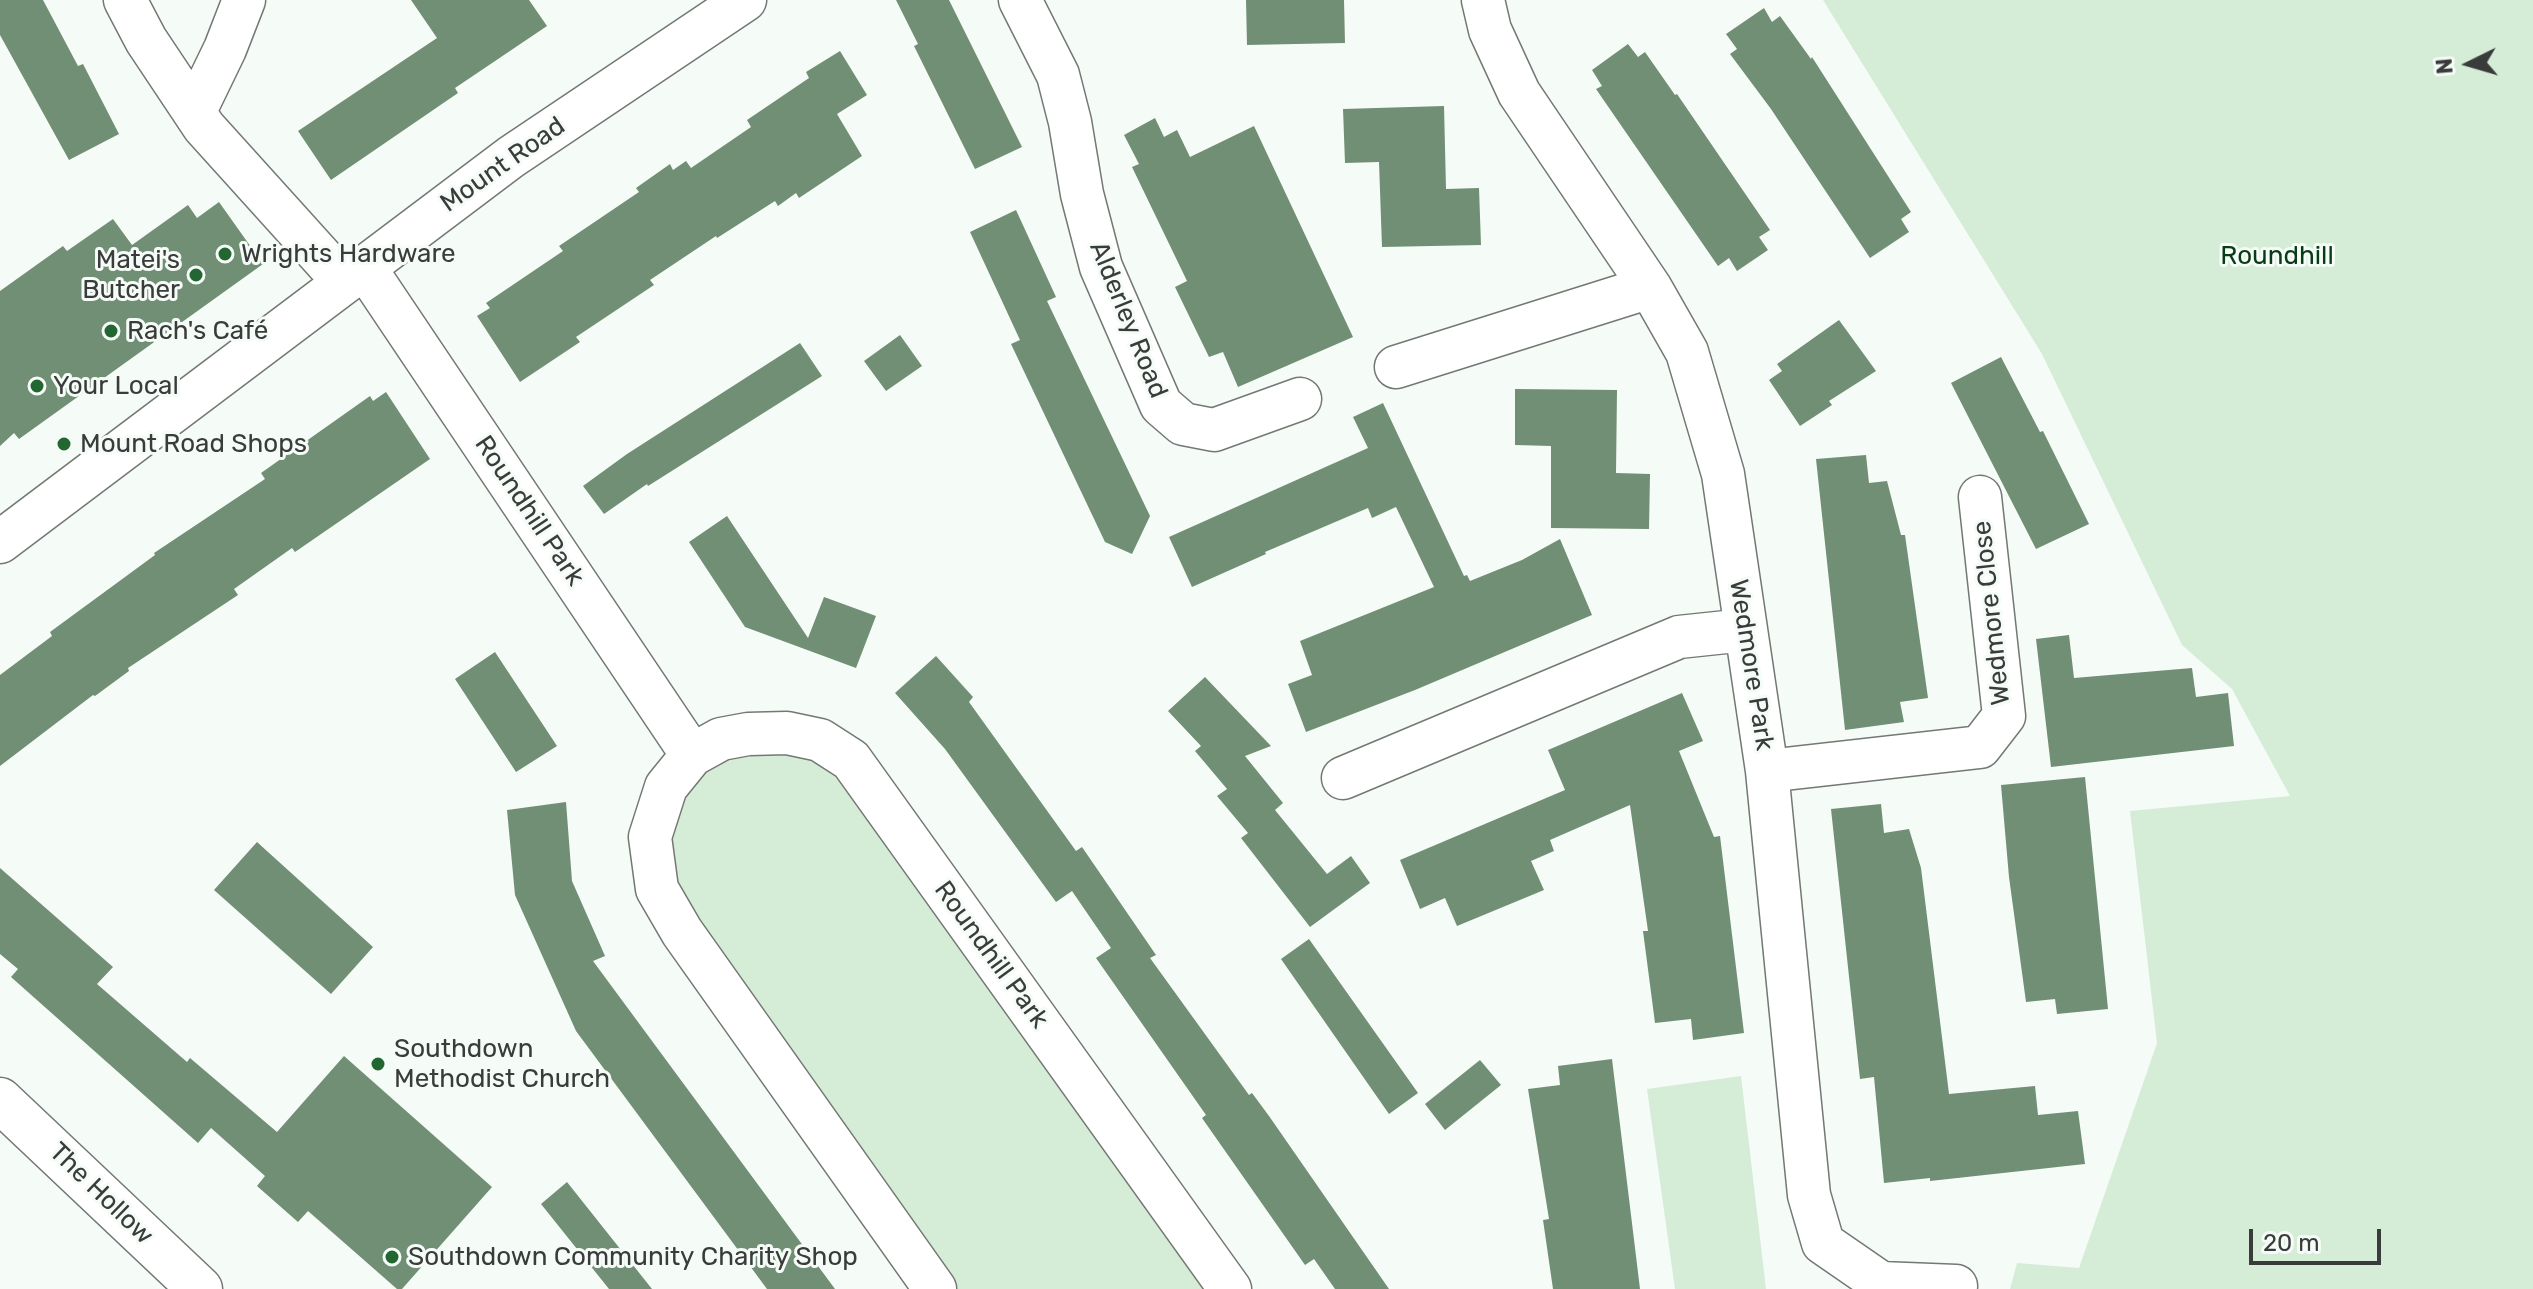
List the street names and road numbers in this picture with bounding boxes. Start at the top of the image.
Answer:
street label: Mount Road [435,111,571,219]
street label: Alderley Road [1082,237,1174,403]
street label: Roundhill Park [467,430,591,592]
street label: Wedmore Close [1967,519,2017,707]
street label: Wedmore Park [1722,577,1780,753]
street label: Roundhill Park [927,875,1055,1035]
street label: The Hollow [42,1137,160,1251]

